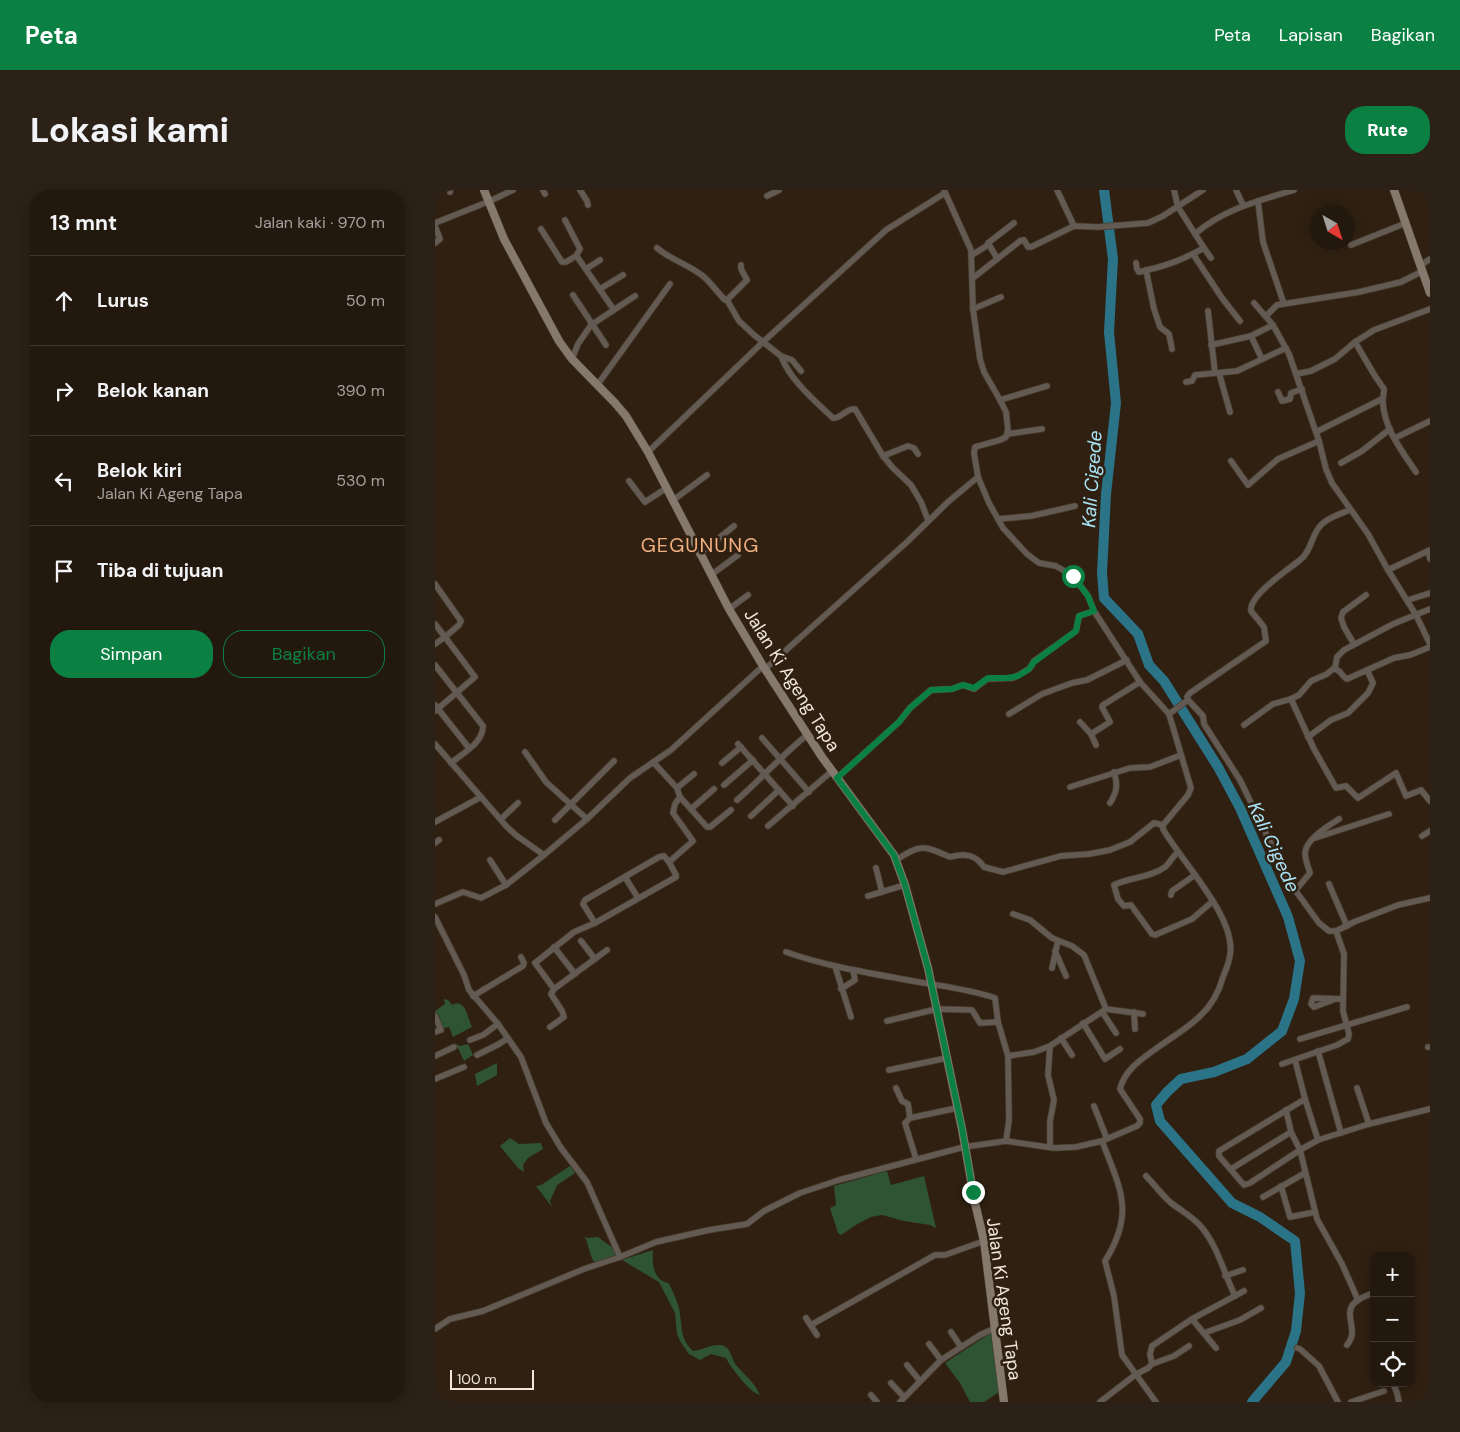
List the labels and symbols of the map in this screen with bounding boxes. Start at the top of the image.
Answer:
north arrow [1310,205,1355,250]
water label: Kali Cigede [1076,429,1108,528]
district label: GEGUNUNG [641,532,759,558]
route start [1062,565,1085,588]
street label: Jalan Ki Ageng Tapa [738,604,846,756]
water label: Kali Cigede [1242,798,1306,897]
route end [962,1181,985,1204]
street label: Jalan Ki Ageng Tapa [981,1216,1027,1382]
scale bar [450,1367,534,1390]

